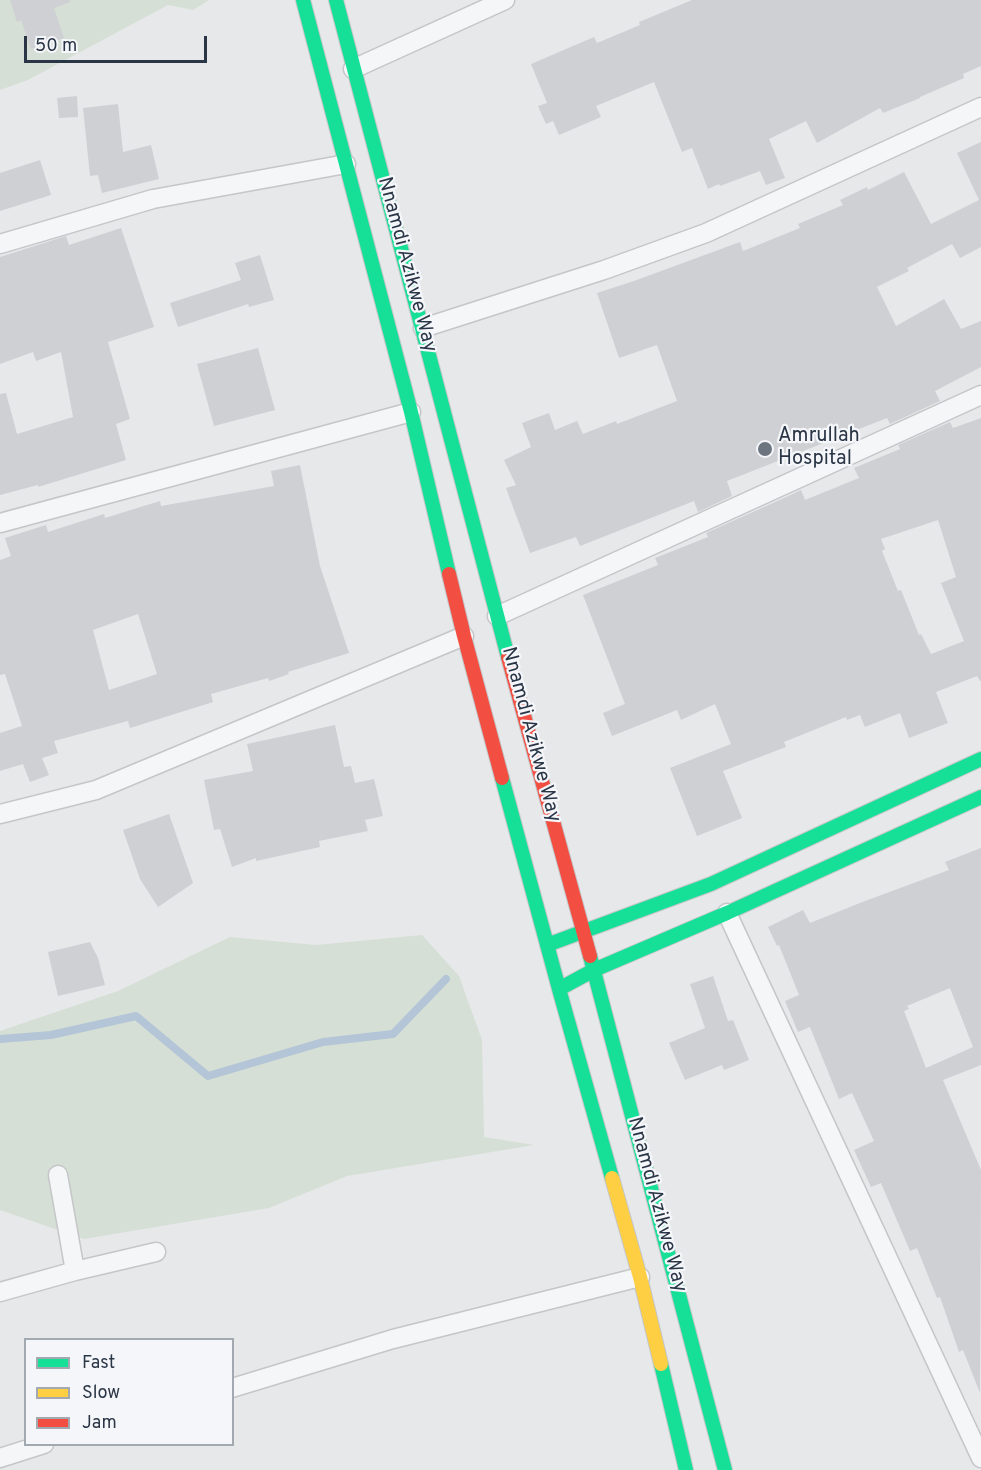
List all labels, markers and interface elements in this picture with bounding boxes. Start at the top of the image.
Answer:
scale bar [27,24,210,62]
text: 50 m [35,35,77,58]
street label: Nnamdi Azikwe Way [371,175,441,355]
place label: Amrullah Hospital [778,425,860,472]
marker: Amrullah Hospital [756,440,774,458]
street label: Nnamdi Azikwe Way [495,645,565,825]
street label: Nnamdi Azikwe Way [621,1115,691,1295]
legend [24,1338,234,1446]
text: Fast [82,1352,115,1375]
text: Slow [82,1382,120,1405]
text: Jam [82,1412,117,1435]

